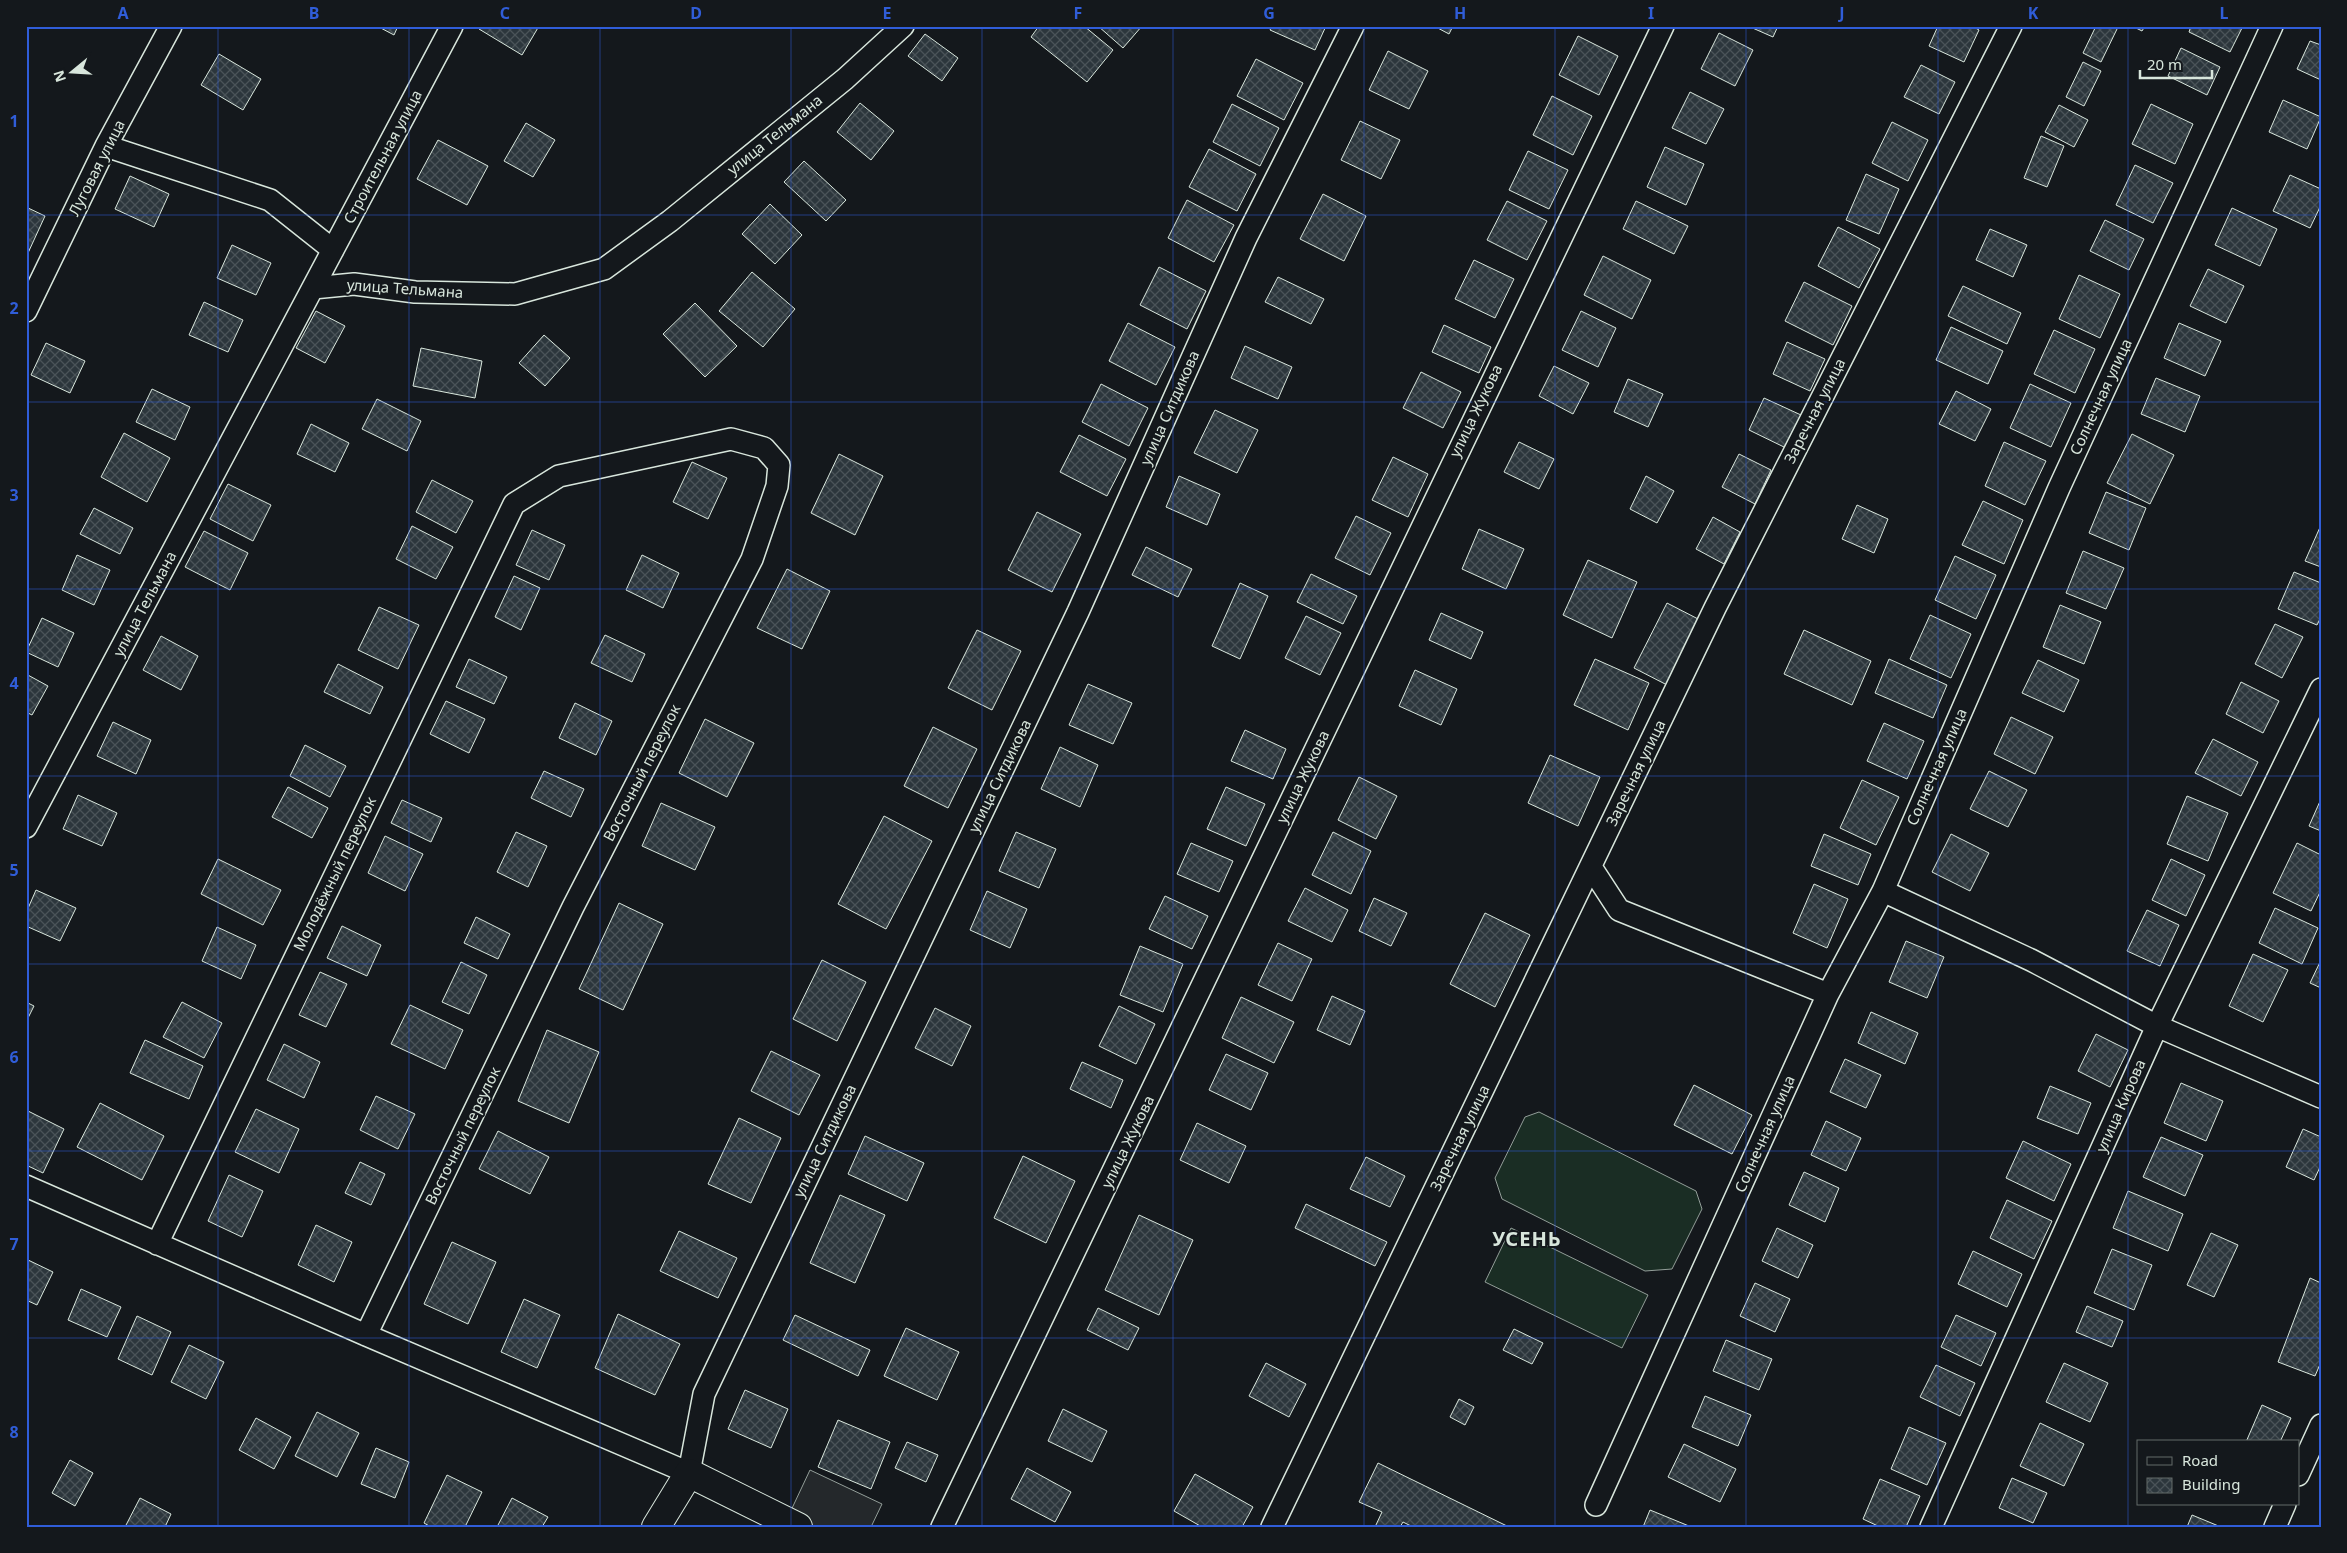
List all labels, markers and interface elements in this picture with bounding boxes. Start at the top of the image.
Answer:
text: A [117,2,129,24]
text: B [309,2,319,24]
text: C [500,2,510,24]
text: D [690,2,702,24]
text: E [883,2,892,24]
text: F [1074,2,1082,24]
text: G [1263,2,1275,24]
text: H [1454,2,1466,24]
text: I [1648,2,1654,24]
text: J [1837,2,1845,24]
text: K [2028,2,2039,24]
text: L [2220,2,2229,24]
north arrow [48,48,98,98]
scale bar [2140,48,2212,80]
text: 20 m [2147,54,2182,74]
text: N [48,68,70,85]
street label: Строительная улица [338,86,426,227]
street label: улица Тельмана [723,90,826,179]
text: 1 [9,110,19,132]
street label: Луговая улица [63,116,129,219]
street label: улица Тельмана [346,274,464,302]
text: 2 [9,297,19,319]
street label: Солнечная улица [2064,335,2136,458]
street label: улица Ситдикова [1135,347,1203,468]
street label: Заречная улица [1779,354,1849,467]
street label: улица Жукова [1444,361,1506,460]
text: 3 [9,484,19,506]
street label: улица Тельмана [108,547,180,660]
text: 4 [9,672,19,694]
street label: Восточный переулок [598,701,684,844]
street label: Солнечная улица [1901,705,1971,828]
street label: улица Ситдикова [963,716,1035,835]
street label: Заречная улица [1601,716,1669,829]
street label: улица Жукова [1271,727,1333,826]
street label: Молодёжный переулок [288,793,380,954]
text: 5 [9,859,19,881]
text: 6 [9,1046,19,1068]
street label: улица Кирова [2091,1056,2150,1155]
street label: Восточный переулок [420,1063,504,1208]
street label: Солнечная улица [1729,1072,1799,1195]
street label: улица Ситдикова [788,1081,860,1200]
street label: Заречная улица [1425,1081,1493,1194]
street label: улица Жукова [1096,1092,1158,1191]
district label: УСЕНЬ [1492,1225,1562,1252]
text: 7 [9,1233,19,1255]
text: 8 [9,1421,19,1443]
legend [2137,1440,2300,1506]
text: Road [2182,1450,2218,1470]
text: Building [2182,1474,2240,1494]

